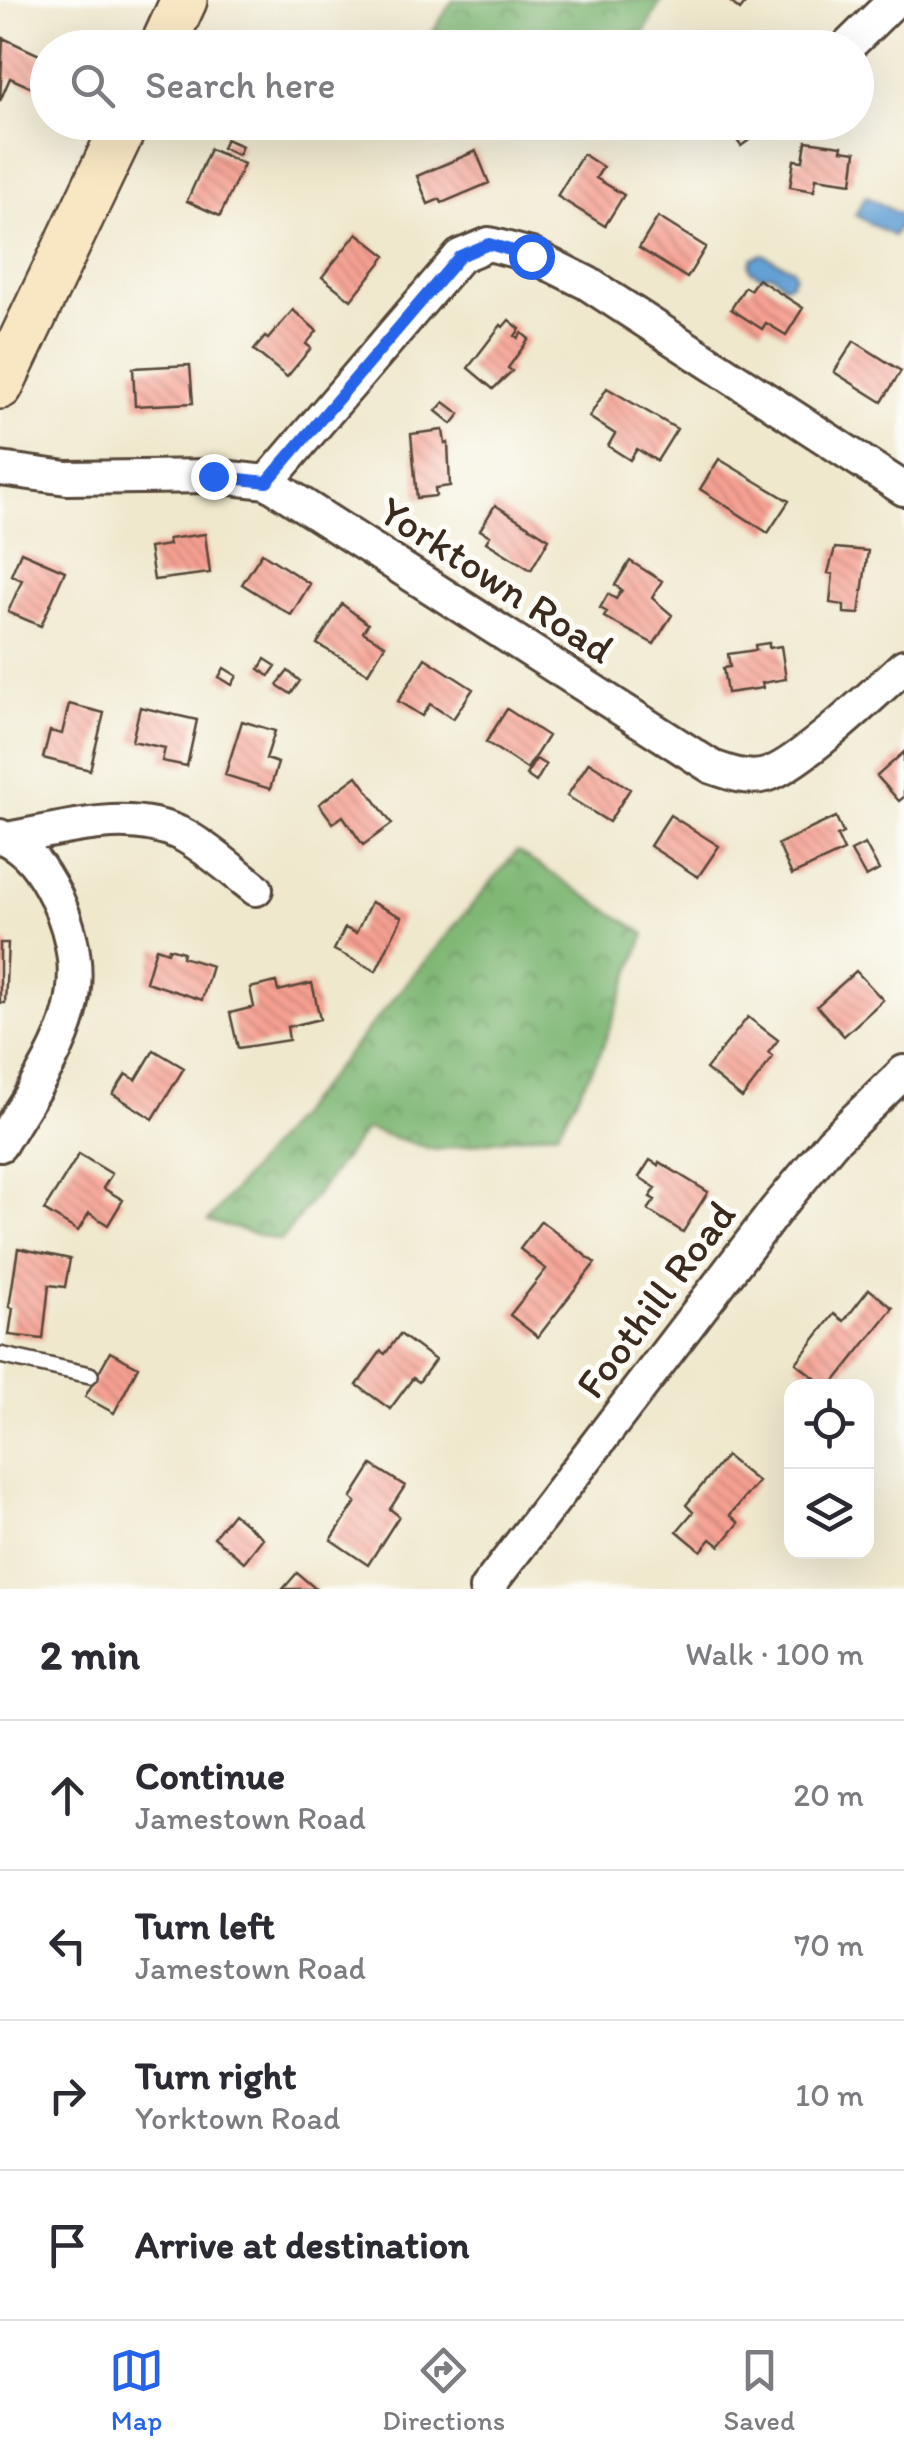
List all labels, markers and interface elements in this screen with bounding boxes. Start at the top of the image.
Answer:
search box [30,30,874,140]
icon: search [65,58,120,113]
text: Search here [145,62,336,108]
route start [509,234,555,280]
route end [191,454,237,500]
street label: Yorktown Road [370,485,624,674]
street label: Foothill Road [565,1191,746,1408]
map controls [784,1379,874,1559]
button: locate [784,1379,874,1469]
button: layers [784,1469,874,1559]
text: 2 min [40,1629,140,1680]
text: Walk · 100 m [685,1635,864,1673]
text: Continue [135,1753,285,1799]
icon: ahead [40,1768,95,1823]
text: 20 m [793,1776,864,1814]
text: Jamestown Road [135,1799,366,1837]
text: Turn left [135,1903,275,1949]
icon: left [40,1918,95,1973]
text: 70 m [794,1926,864,1964]
text: Jamestown Road [135,1949,366,1987]
text: Turn right [135,2053,297,2099]
icon: right [40,2068,95,2123]
text: 10 m [795,2076,864,2114]
text: Yorktown Road [135,2099,341,2137]
icon: arrive [40,2218,95,2273]
text: Arrive at destination [135,2222,470,2268]
tab: Map [109,2343,164,2437]
tab: Directions [382,2343,505,2437]
tab: Saved [723,2343,795,2437]

